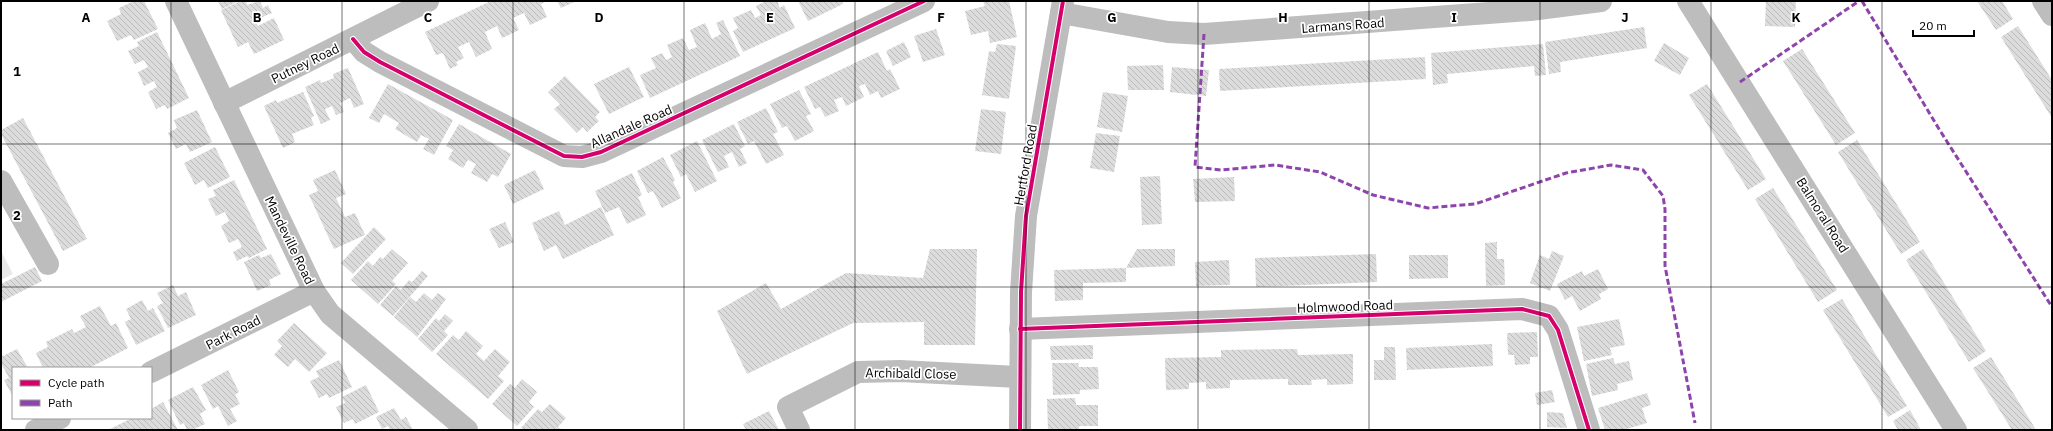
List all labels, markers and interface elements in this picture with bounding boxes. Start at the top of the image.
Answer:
text: A [82,9,91,26]
text: B [253,9,262,26]
text: C [424,9,433,26]
text: D [594,9,604,26]
text: E [766,9,774,26]
text: F [937,9,945,26]
text: G [1107,9,1117,26]
text: H [1278,9,1288,26]
text: I [1451,9,1457,26]
text: J [1621,9,1629,26]
text: K [1791,9,1801,26]
scale bar [1913,12,1974,38]
street label: Larmans Road [1301,14,1385,37]
text: 20 m [1919,18,1947,33]
street label: Putney Road [268,40,342,87]
text: 1 [13,63,21,80]
street label: Allandale Road [588,101,675,152]
street label: Hertford Road [1010,123,1041,207]
street label: Balmoral Road [1793,174,1853,256]
street label: Mandeville Road [261,193,318,287]
text: 2 [13,207,21,224]
street label: Holmwood Road [1297,296,1393,317]
street label: Park Road [203,311,263,353]
street label: Archibald Close [865,364,957,383]
legend [12,367,152,419]
text: Cycle path [48,375,105,390]
text: Path [48,395,73,410]

